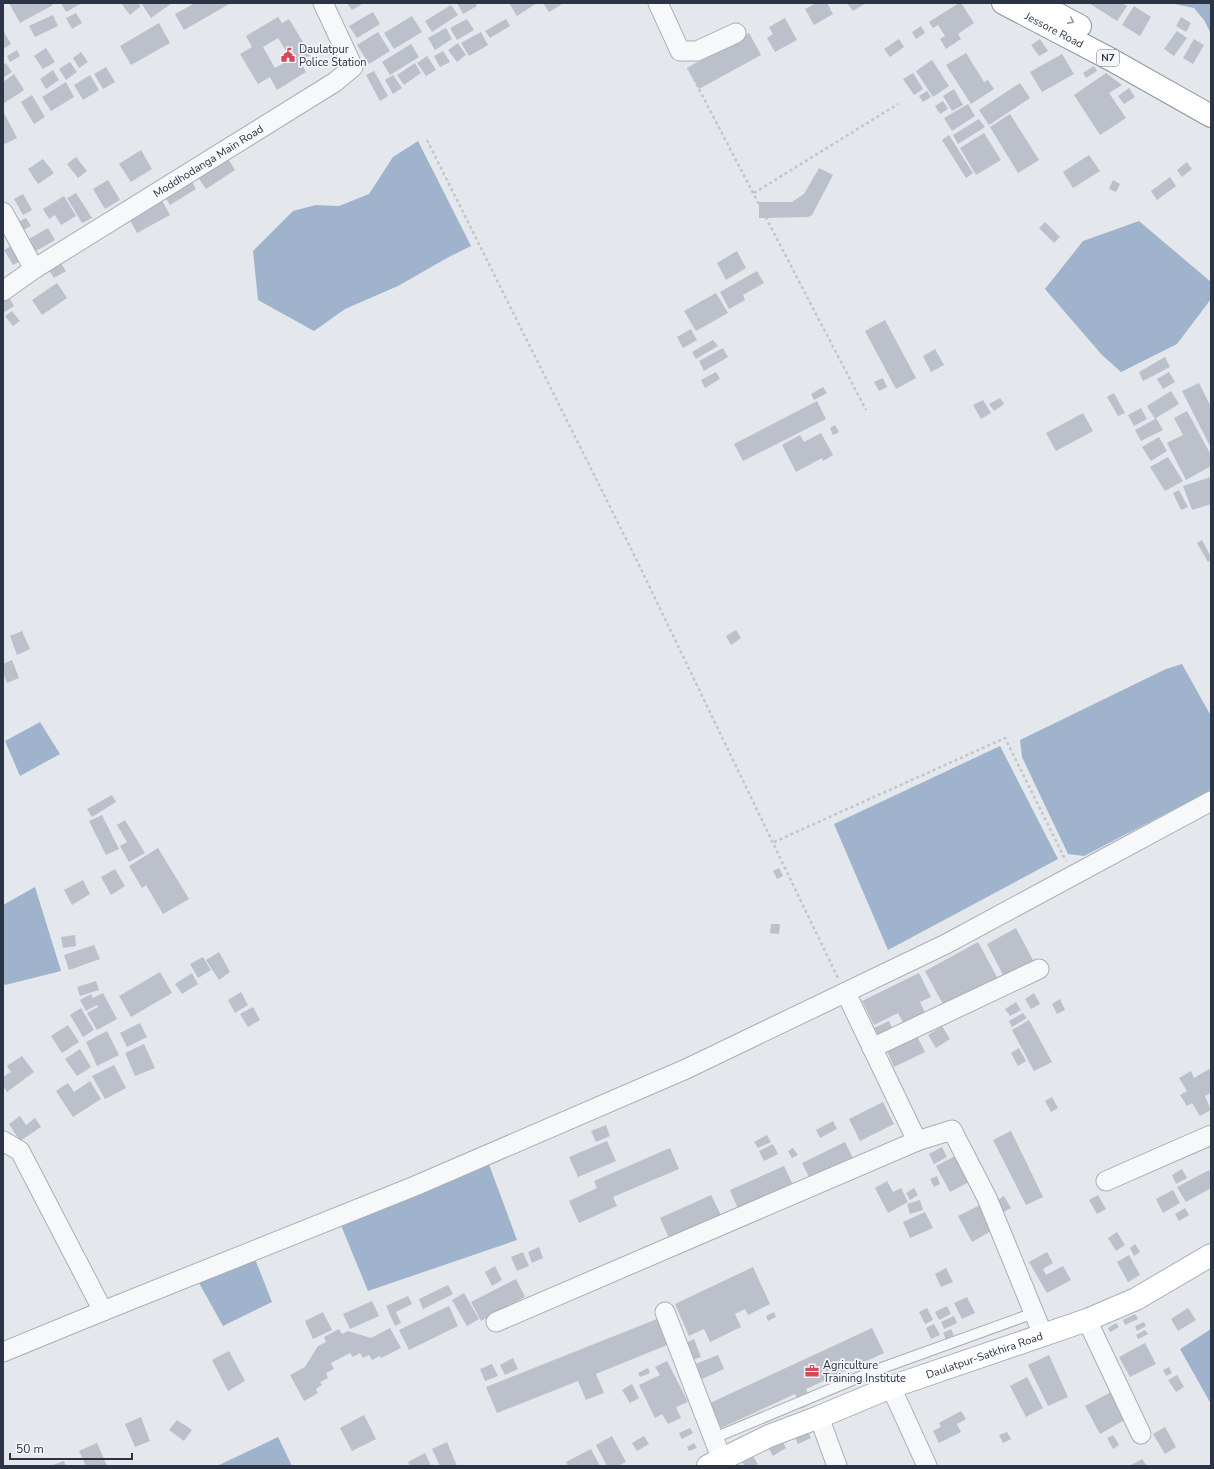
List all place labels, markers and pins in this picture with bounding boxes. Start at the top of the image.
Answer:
place label: Daulatpur Police Station [299,42,367,70]
public building icon: Daulatpur Police Station [280,47,296,63]
place label: Agriculture Training Institute [823,1358,906,1386]
office icon: Agriculture Training Institute [804,1363,820,1379]

